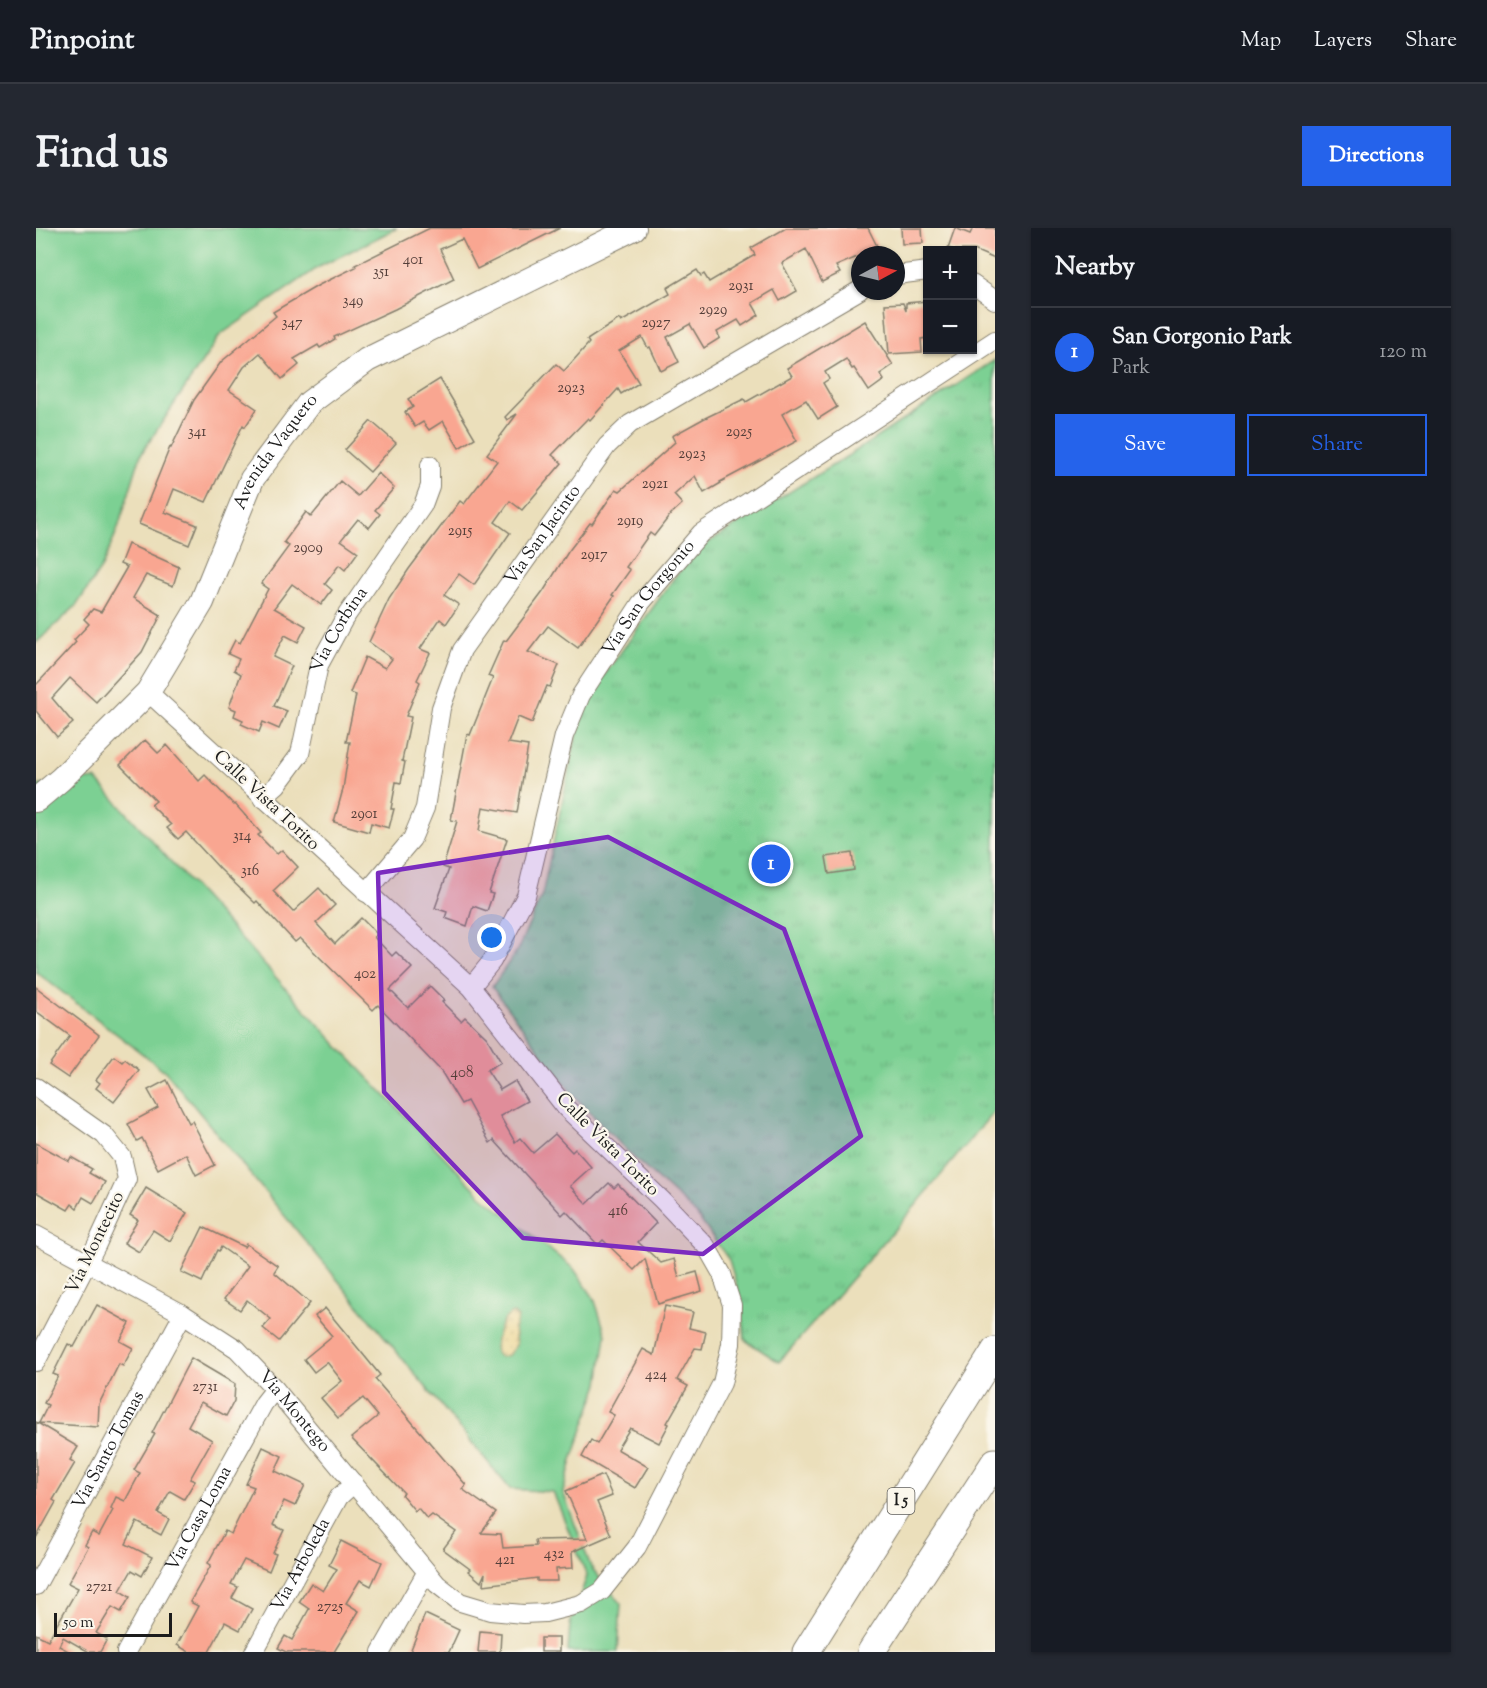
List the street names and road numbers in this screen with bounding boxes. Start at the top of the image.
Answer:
street label: Avenida Vaquero [228,387,324,514]
street label: Via San Jacinto [499,480,588,591]
street label: Via San Gorgonio [597,535,702,661]
street label: Via Corbina [305,582,375,675]
street label: Calle Vista Torito [207,745,325,857]
street label: Calle Vista Torito [549,1087,665,1203]
street label: Via Montecito [60,1187,132,1299]
street label: Via Montego [251,1365,336,1459]
street label: Via Santo Tomas [67,1387,152,1514]
street label: Via Casa Loma [160,1462,239,1576]
road number: I 5 [888,1488,914,1514]
street label: Via Arboleda [265,1514,338,1617]

